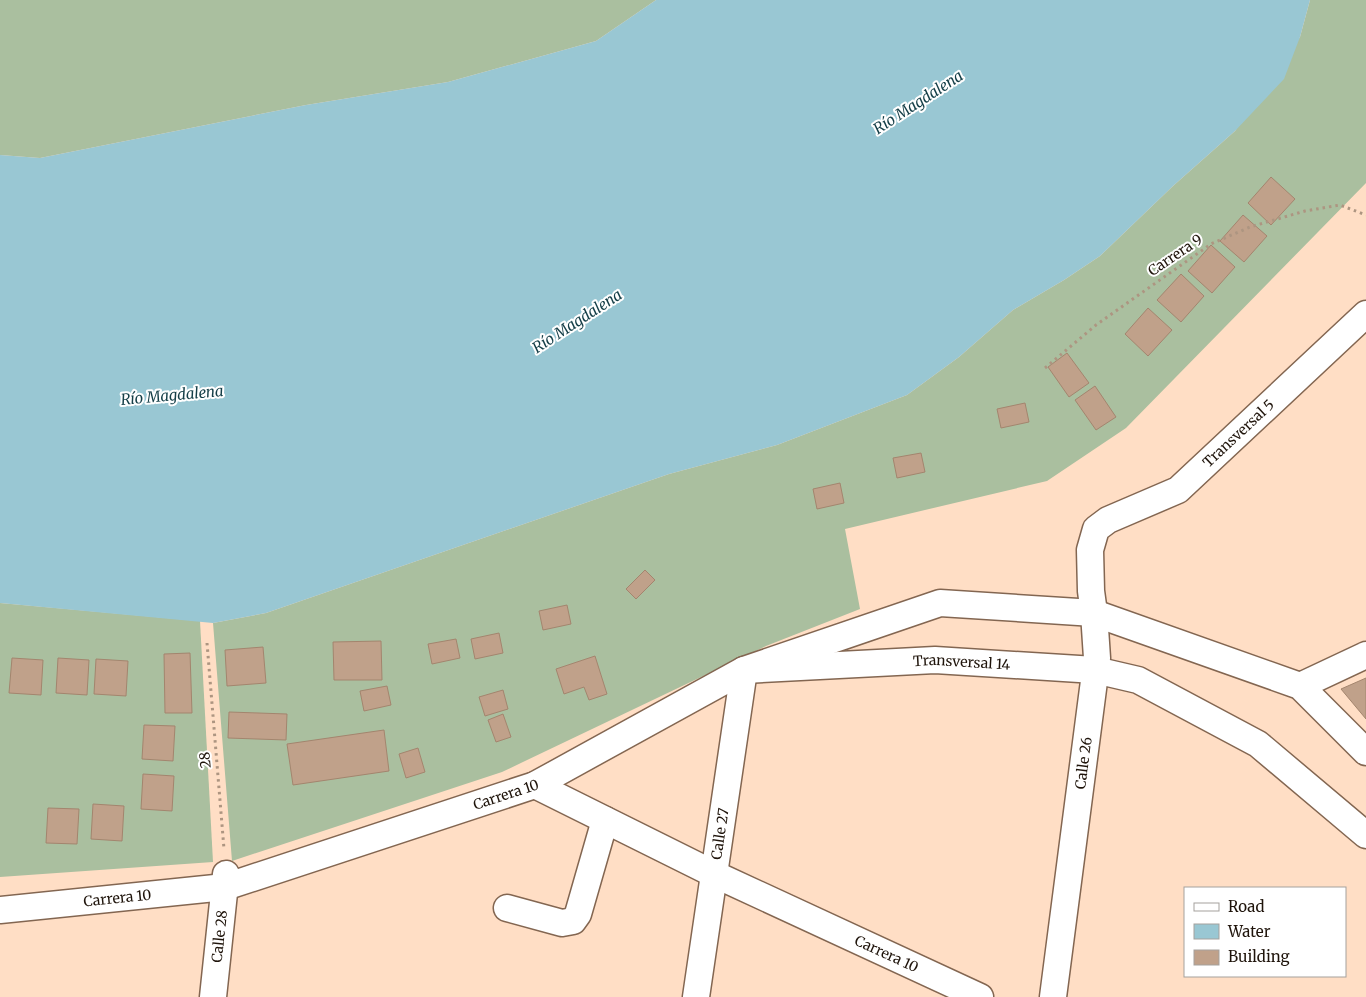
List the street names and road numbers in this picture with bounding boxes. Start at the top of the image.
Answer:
street label: Carrera 9 [1144,230,1206,280]
street label: Transversal 5 [1199,396,1278,471]
street label: Transversal 14 [913,651,1011,674]
street label: Calle 26 [1071,736,1096,790]
street label: 28 [195,751,215,769]
street label: Carrera 10 [471,775,541,814]
street label: Calle 27 [707,807,733,861]
street label: Carrera 10 [83,886,152,910]
street label: Calle 28 [208,909,231,963]
street label: Carrera 10 [852,931,921,976]

